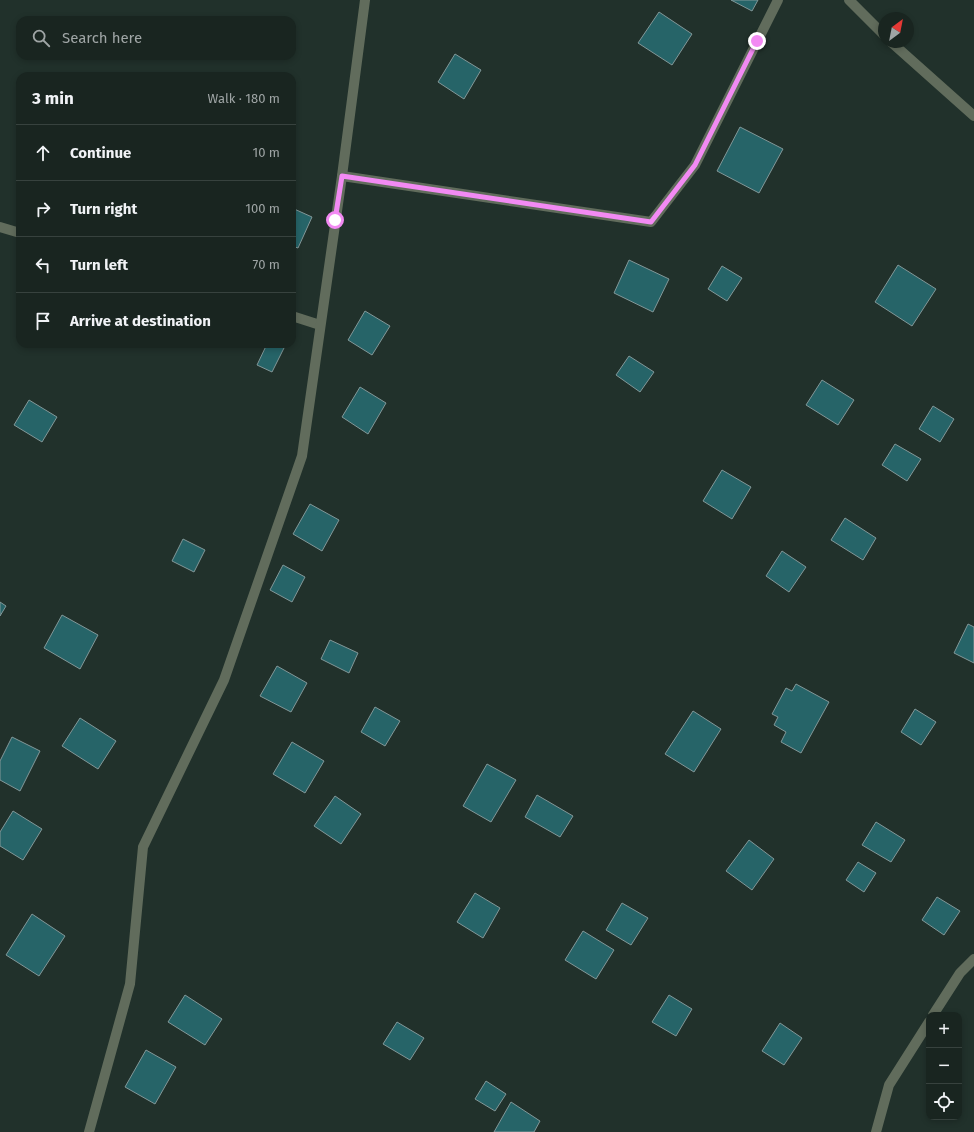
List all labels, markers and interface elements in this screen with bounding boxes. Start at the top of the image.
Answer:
north arrow [878,12,914,48]
search box [16,16,296,60]
icon: search [30,27,52,49]
text: Search here [62,29,142,47]
route end [748,32,766,50]
text: 3 min [32,88,74,109]
text: Walk · 180 m [208,91,280,106]
icon: ahead [32,142,54,164]
text: Continue [70,144,131,162]
text: 10 m [253,145,280,160]
icon: right [32,198,54,220]
text: Turn right [70,200,137,218]
text: 100 m [245,201,280,216]
route start [326,211,344,229]
icon: left [32,254,54,276]
text: Turn left [70,256,128,274]
text: 70 m [253,257,280,272]
icon: arrive [32,310,54,332]
text: Arrive at destination [70,312,211,330]
map controls [926,1012,962,1120]
button: + [926,1012,962,1048]
button: − [926,1048,962,1084]
button: locate [926,1084,962,1120]

